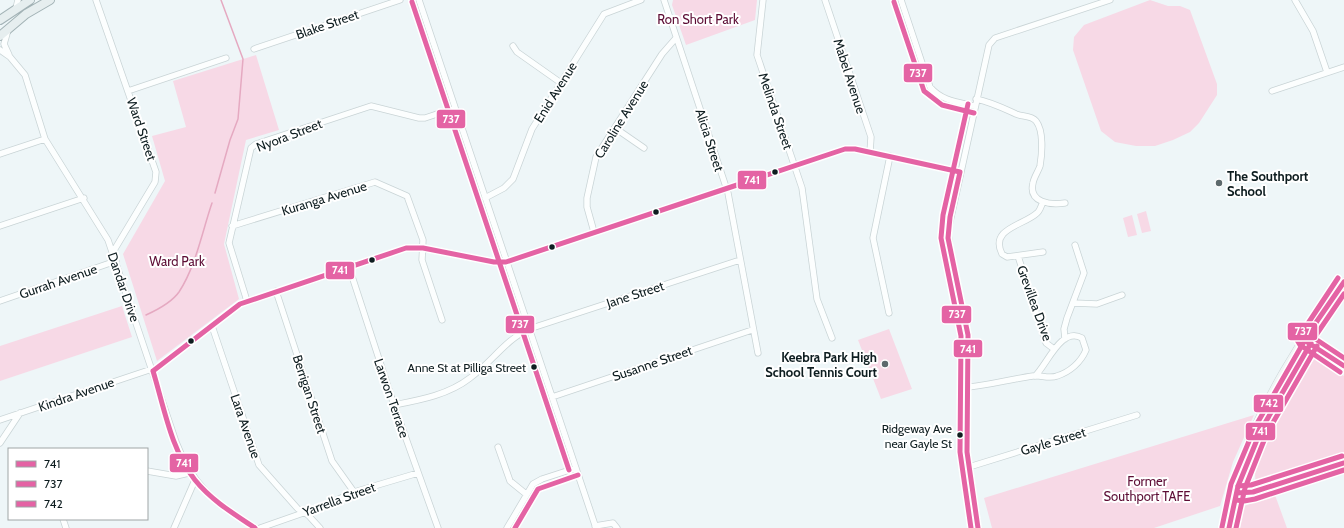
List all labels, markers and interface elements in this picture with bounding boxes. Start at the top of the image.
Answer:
street label: Blake Street [293,6,361,42]
park label: Ron Short Park [657,11,739,27]
street label: Mabel Avenue [830,37,870,116]
street label: Enid Avenue [530,58,580,125]
line badge: 737 [903,63,933,83]
text: 737 [909,66,927,80]
street label: Melinda Street [755,71,797,152]
street label: Caroline Avenue [591,77,652,161]
street label: Ward Street [124,95,160,163]
street label: Alicia Street [692,107,728,174]
line badge: 737 [436,109,466,129]
text: 737 [442,112,460,126]
street label: Nyora Street [254,115,325,155]
unlabelled marker [770,167,780,177]
place label: The Southport School [1227,168,1309,199]
line badge: 741 [737,170,767,190]
text: 741 [744,173,760,187]
street label: Kuranga Avenue [279,177,369,219]
marker: The Southport School [1214,178,1224,188]
unlabelled marker [651,207,661,217]
unlabelled marker [547,242,557,252]
street label: Dandar Drive [105,250,143,324]
park label: Ward Park [149,253,205,269]
unlabelled marker [367,255,377,265]
street label: Gurrah Avenue [17,260,99,302]
line badge: 741 [325,261,355,280]
text: 741 [332,263,348,277]
street label: Grevillea Drive [1014,263,1056,343]
street label: Jane Street [603,277,666,311]
line badge: 737 [941,305,972,324]
text: 737 [948,307,966,321]
line badge: 737 [505,315,535,334]
text: 737 [511,317,529,331]
line badge: 737 [1287,322,1318,341]
text: 737 [1294,324,1312,338]
unlabelled marker [186,336,196,346]
line badge: 741 [953,339,983,358]
street label: Susanne Street [610,342,695,384]
text: 741 [960,342,976,356]
place label: Keebra Park High School Tennis Court [765,349,878,380]
street label: Berrigan Street [290,353,330,436]
street label: Larwon Terrace [371,356,413,440]
marker: Keebra Park High School Tennis Court [880,359,890,369]
place label: Anne St at Pilliga Street [408,360,526,375]
marker: Anne St at Pilliga Street [529,362,539,372]
street label: Kindra Avenue [36,373,116,414]
street label: Lara Avenue [228,392,265,461]
line badge: 742 [1253,394,1284,413]
text: 742 [1260,396,1278,410]
place label: Ridgeway Ave near Gayle St [882,421,952,451]
line badge: 741 [1245,422,1276,441]
street label: Gayle Street [1018,423,1088,458]
text: 741 [1252,424,1268,438]
marker: Ridgeway Ave near Gayle St [955,430,965,440]
legend [8,448,148,520]
line badge: 741 [169,453,199,473]
text: 741 [44,456,60,471]
text: 741 [176,456,192,470]
park label: Former Southport TAFE [1103,473,1191,504]
text: 737 [44,476,63,491]
street label: Yarrella Street [300,478,378,520]
text: 742 [44,496,63,511]

